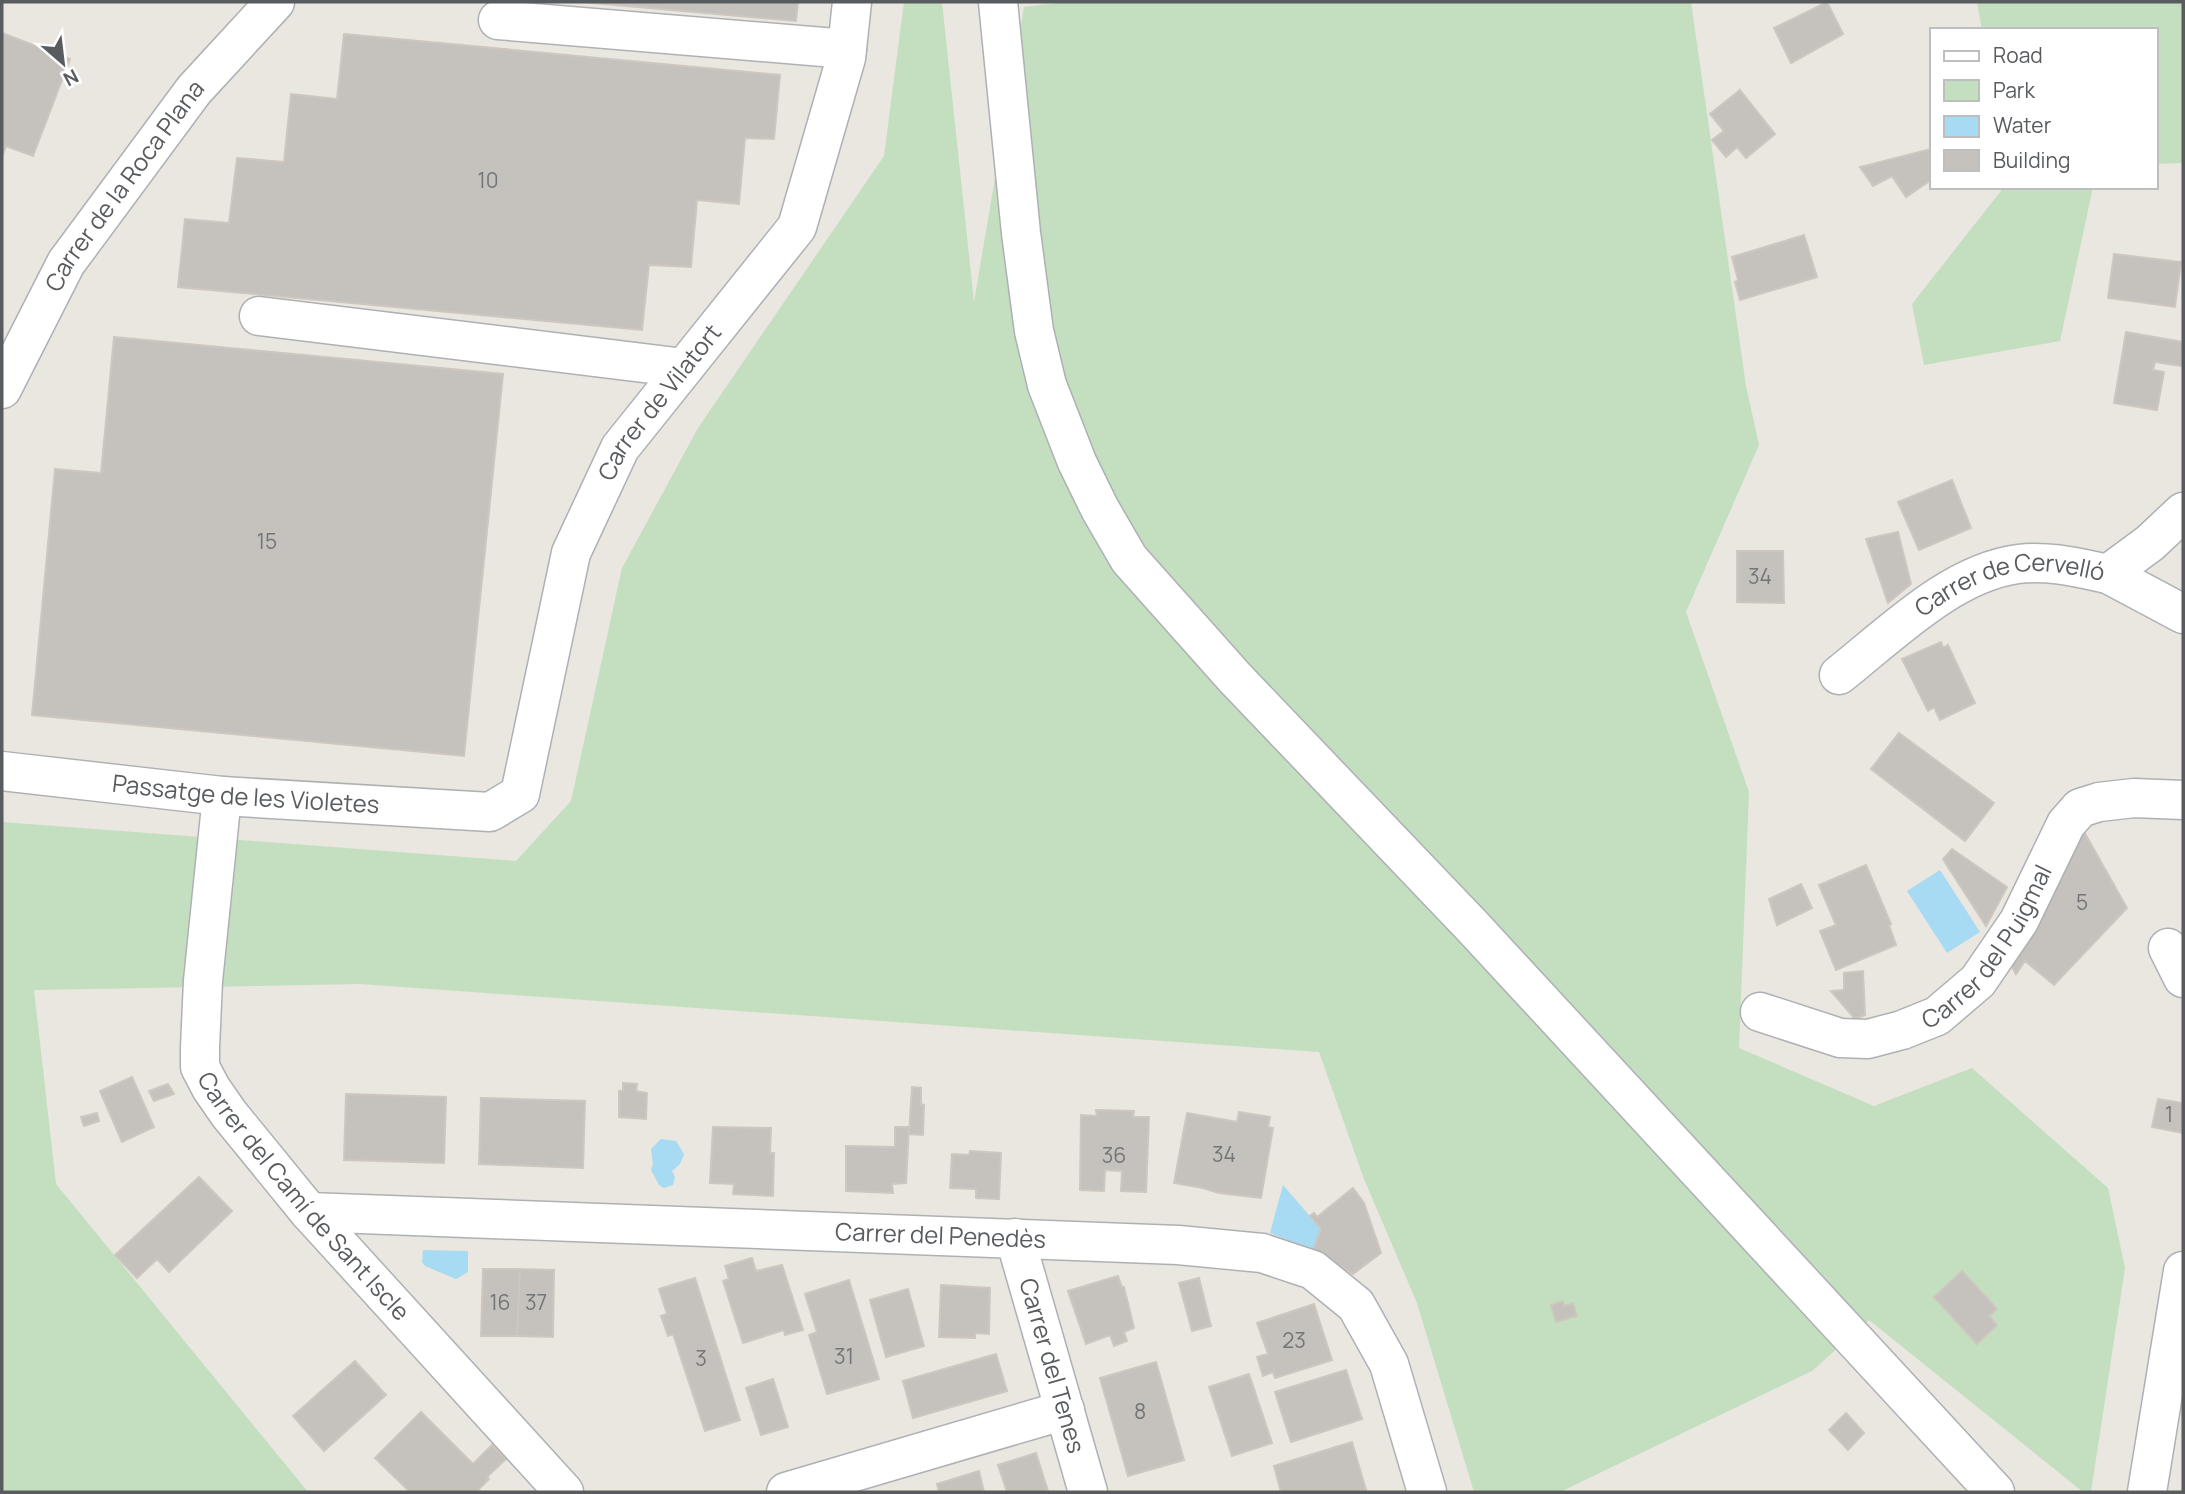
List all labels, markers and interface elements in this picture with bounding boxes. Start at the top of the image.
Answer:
north arrow [28,28,98,98]
legend [1930,28,2157,189]
text: Road [1993,41,2043,69]
text: N [59,63,83,93]
street label: Carrer de la Roca Plana [36,72,211,297]
text: Park [1993,76,2035,104]
text: Water [1993,111,2052,139]
text: Building [1993,146,2070,174]
house number: 10 [478,166,499,194]
street label: Carrer de Vilatort [589,316,728,485]
house number: 15 [257,527,277,555]
street label: Carrer de Cervelló [1907,545,2108,623]
house number: 34 [1748,562,1772,590]
street label: Passatge de les Violetes [111,766,380,820]
street label: Carrer del Puigmal [1917,859,2059,1035]
house number: 5 [2076,888,2088,916]
street label: Carrer del Camí de Sant Iscle [190,1066,418,1327]
house number: 1 [2165,1100,2173,1128]
house number: 34 [1212,1140,1236,1168]
house number: 36 [1102,1141,1126,1169]
street label: Carrer del Penedès [835,1214,1047,1255]
street label: Carrer del Tenes [1012,1274,1094,1457]
house number: 16 [489,1288,511,1316]
house number: 37 [525,1288,547,1316]
house number: 23 [1282,1326,1306,1354]
house number: 31 [834,1342,854,1370]
house number: 3 [695,1344,707,1372]
house number: 8 [1134,1397,1146,1425]

